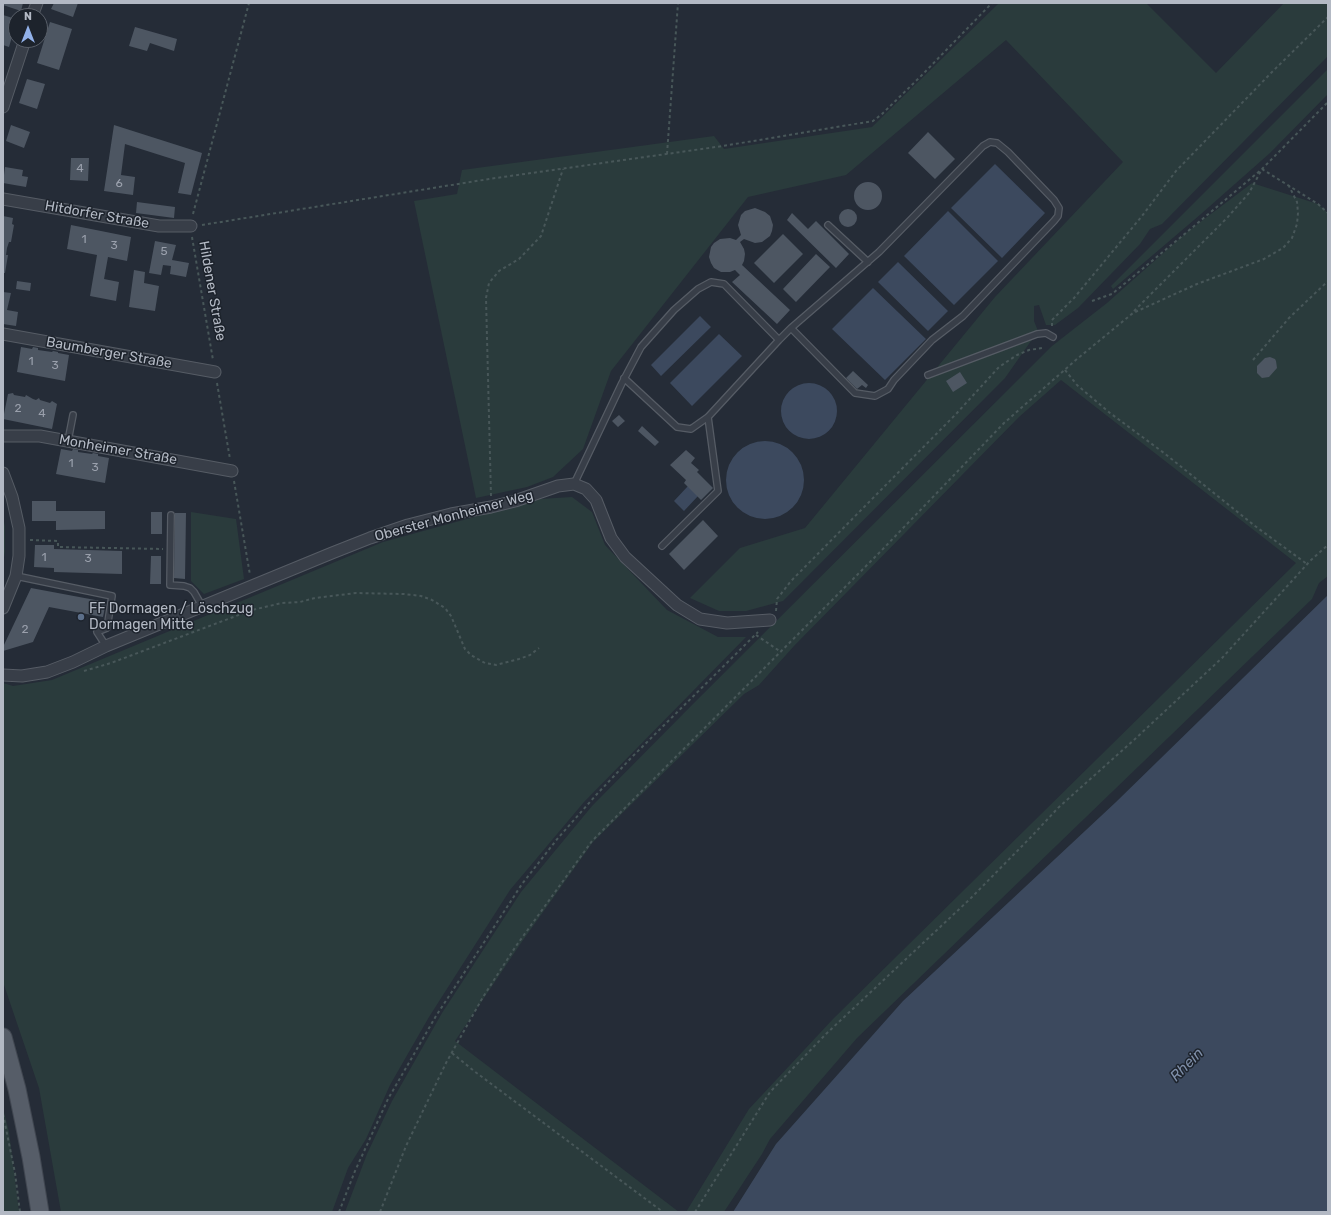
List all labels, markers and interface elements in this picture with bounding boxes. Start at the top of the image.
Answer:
north arrow [8,8,48,48]
text: N [24,10,32,23]
house number: 4 [76,162,84,176]
house number: 6 [115,177,123,191]
street label: Hitdorfer Straße [44,198,150,232]
house number: 1 [81,233,87,247]
house number: 3 [110,239,118,253]
street label: Hildener Straße [195,240,229,342]
house number: 5 [160,245,168,259]
street label: Baumberger Straße [45,334,173,372]
house number: 1 [28,355,34,369]
house number: 3 [51,359,59,373]
house number: 2 [14,402,22,416]
house number: 4 [38,407,46,421]
street label: Monheimer Straße [58,431,178,469]
house number: 1 [68,457,74,471]
house number: 3 [91,461,99,475]
street label: Oberster Monheimer Weg [373,487,535,545]
house number: 1 [41,551,47,565]
house number: 3 [84,552,92,566]
place label: FF Dormagen / Löschzug Dormagen Mitte [89,601,253,634]
marker: FF Dormagen / Löschzug Dormagen Mitte [76,612,86,622]
house number: 2 [21,623,29,637]
water label: Rhein [1166,1044,1208,1086]

